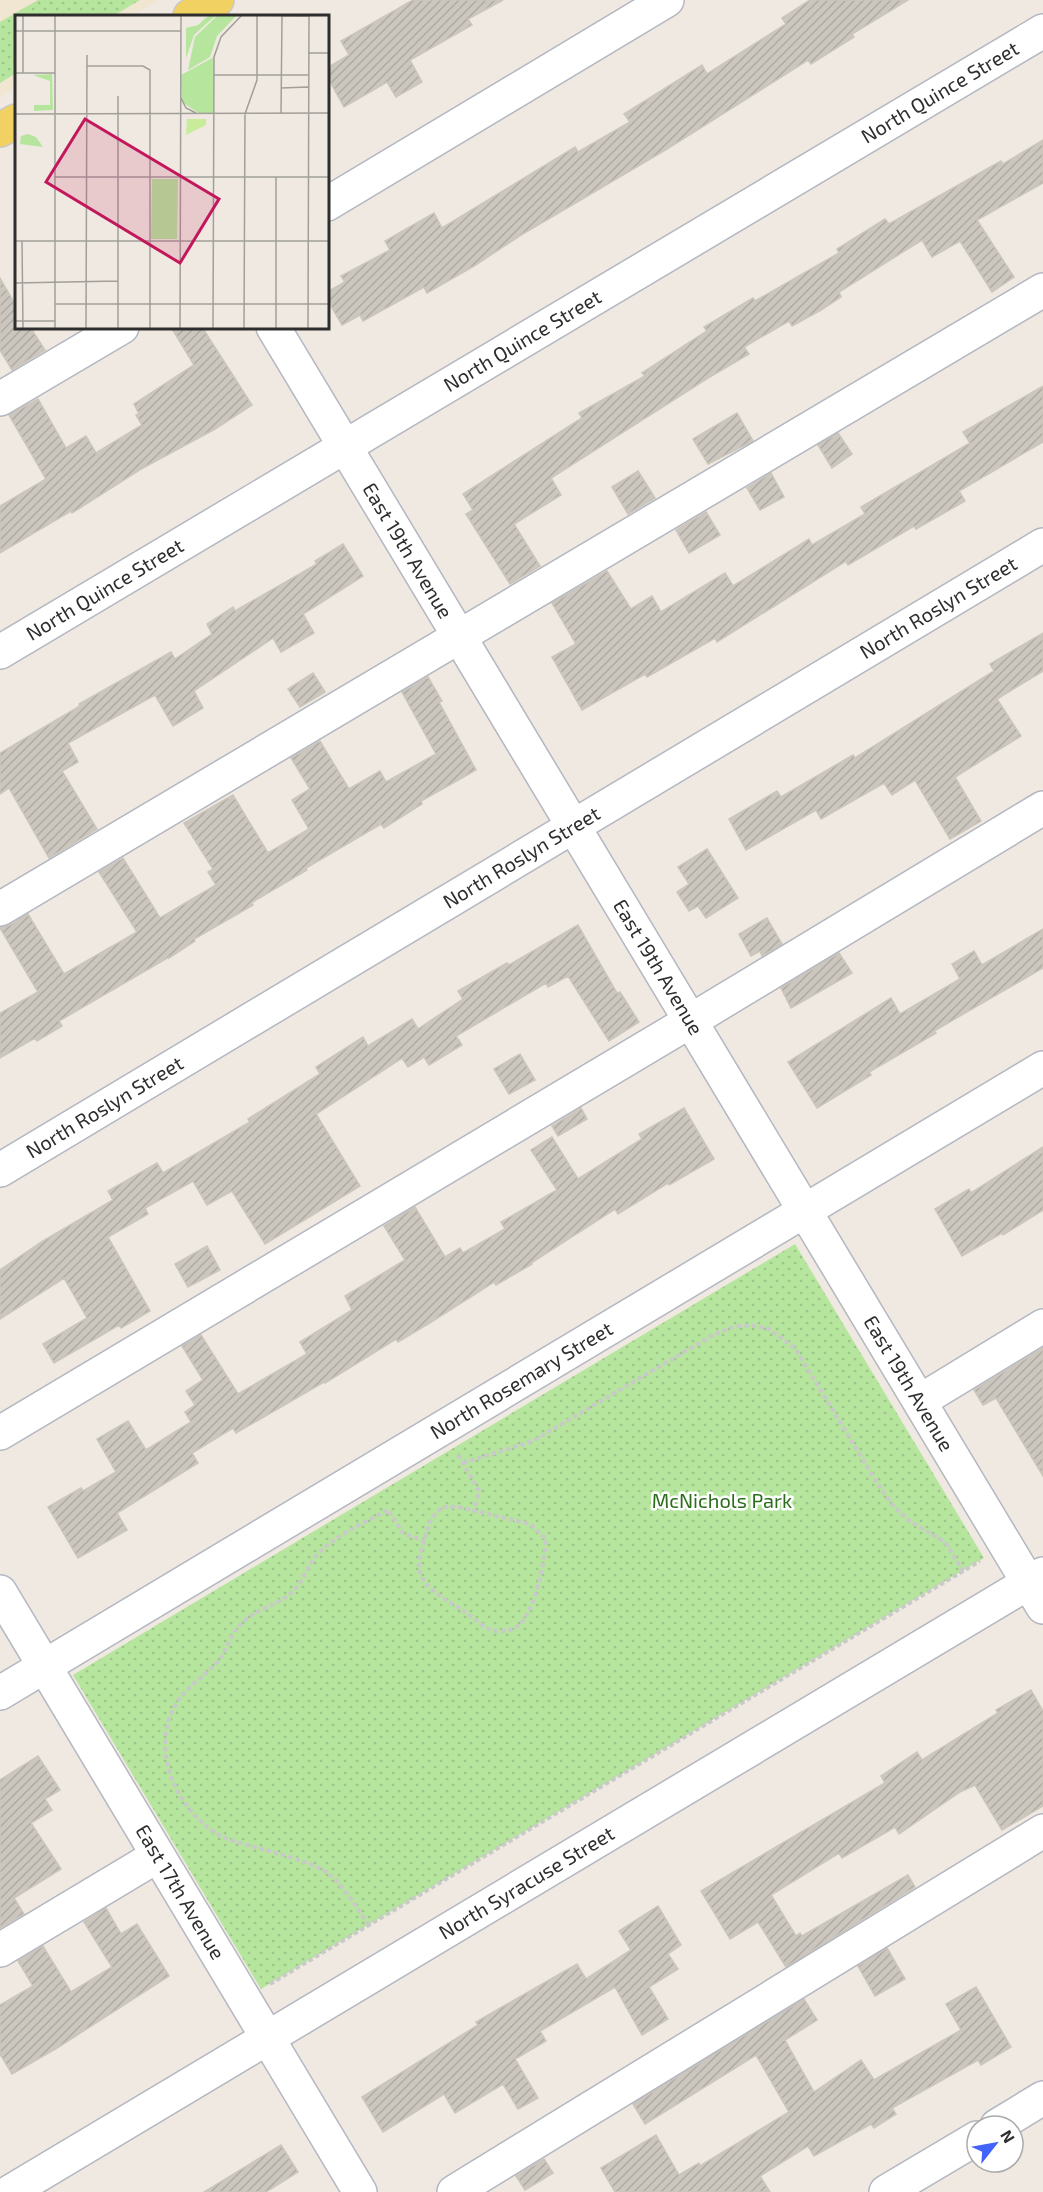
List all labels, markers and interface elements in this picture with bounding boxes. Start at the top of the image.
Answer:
inset map [15,15,328,328]
street label: North Quince Street [856,35,1023,148]
street label: North Quince Street [439,284,605,396]
street label: East 19th Avenue [358,478,458,622]
street label: North Quince Street [21,532,188,645]
street label: North Roslyn Street [855,550,1021,663]
street label: North Roslyn Street [438,800,604,913]
street label: East 19th Avenue [609,894,709,1039]
street label: North Roslyn Street [21,1050,187,1163]
street label: East 19th Avenue [859,1311,959,1455]
street label: North Rosemary Street [425,1316,617,1444]
park label: McNichols Park [652,1488,792,1512]
street label: East 17th Avenue [131,1820,231,1963]
street label: North Syracuse Street [434,1820,618,1944]
north arrow [965,2114,1025,2174]
text: N [997,2126,1019,2146]

